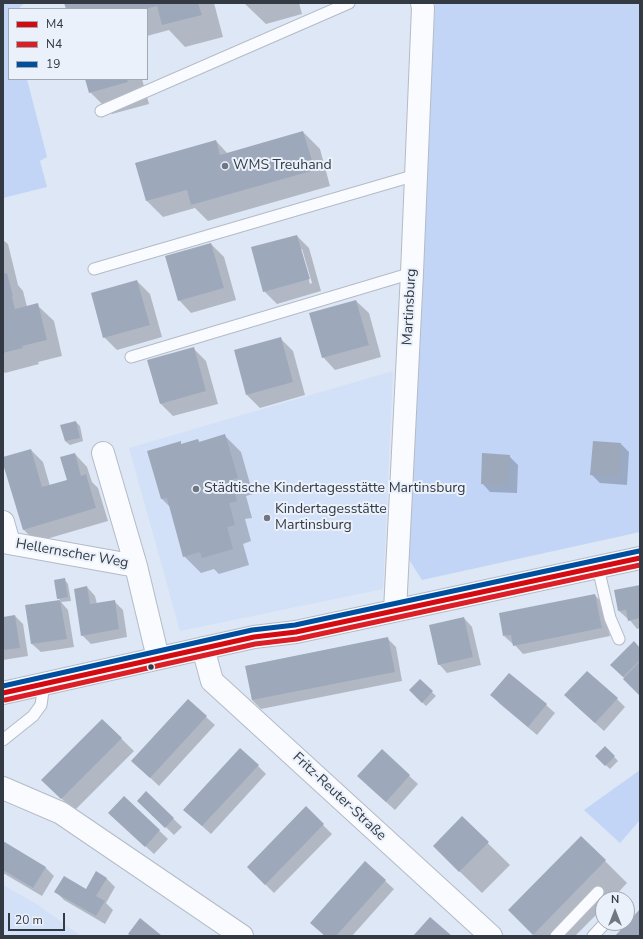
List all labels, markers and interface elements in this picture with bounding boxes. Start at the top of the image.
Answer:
legend [8,8,148,80]
text: M4 [46,16,63,32]
text: N4 [46,36,62,52]
text: 19 [46,56,60,72]
place label: WMS Treuhand [233,158,332,174]
marker: WMS Treuhand [220,161,230,171]
street label: Martinsburg [400,268,420,346]
place label: Städtische Kindertagesstätte Martinsburg [204,481,465,497]
marker: Städtische Kindertagesstätte Martinsburg [191,484,201,494]
place label: Kindertagesstätte Martinsburg [275,502,387,534]
marker: Kindertagesstätte Martinsburg [262,513,272,523]
street label: Hellernscher Weg [14,536,130,572]
unlabelled marker [146,662,156,672]
street label: Fritz-Reuter-Straße [289,749,389,845]
north arrow [595,891,635,931]
text: N [611,892,619,907]
scale bar [10,905,67,931]
text: 20 m [15,912,43,928]

